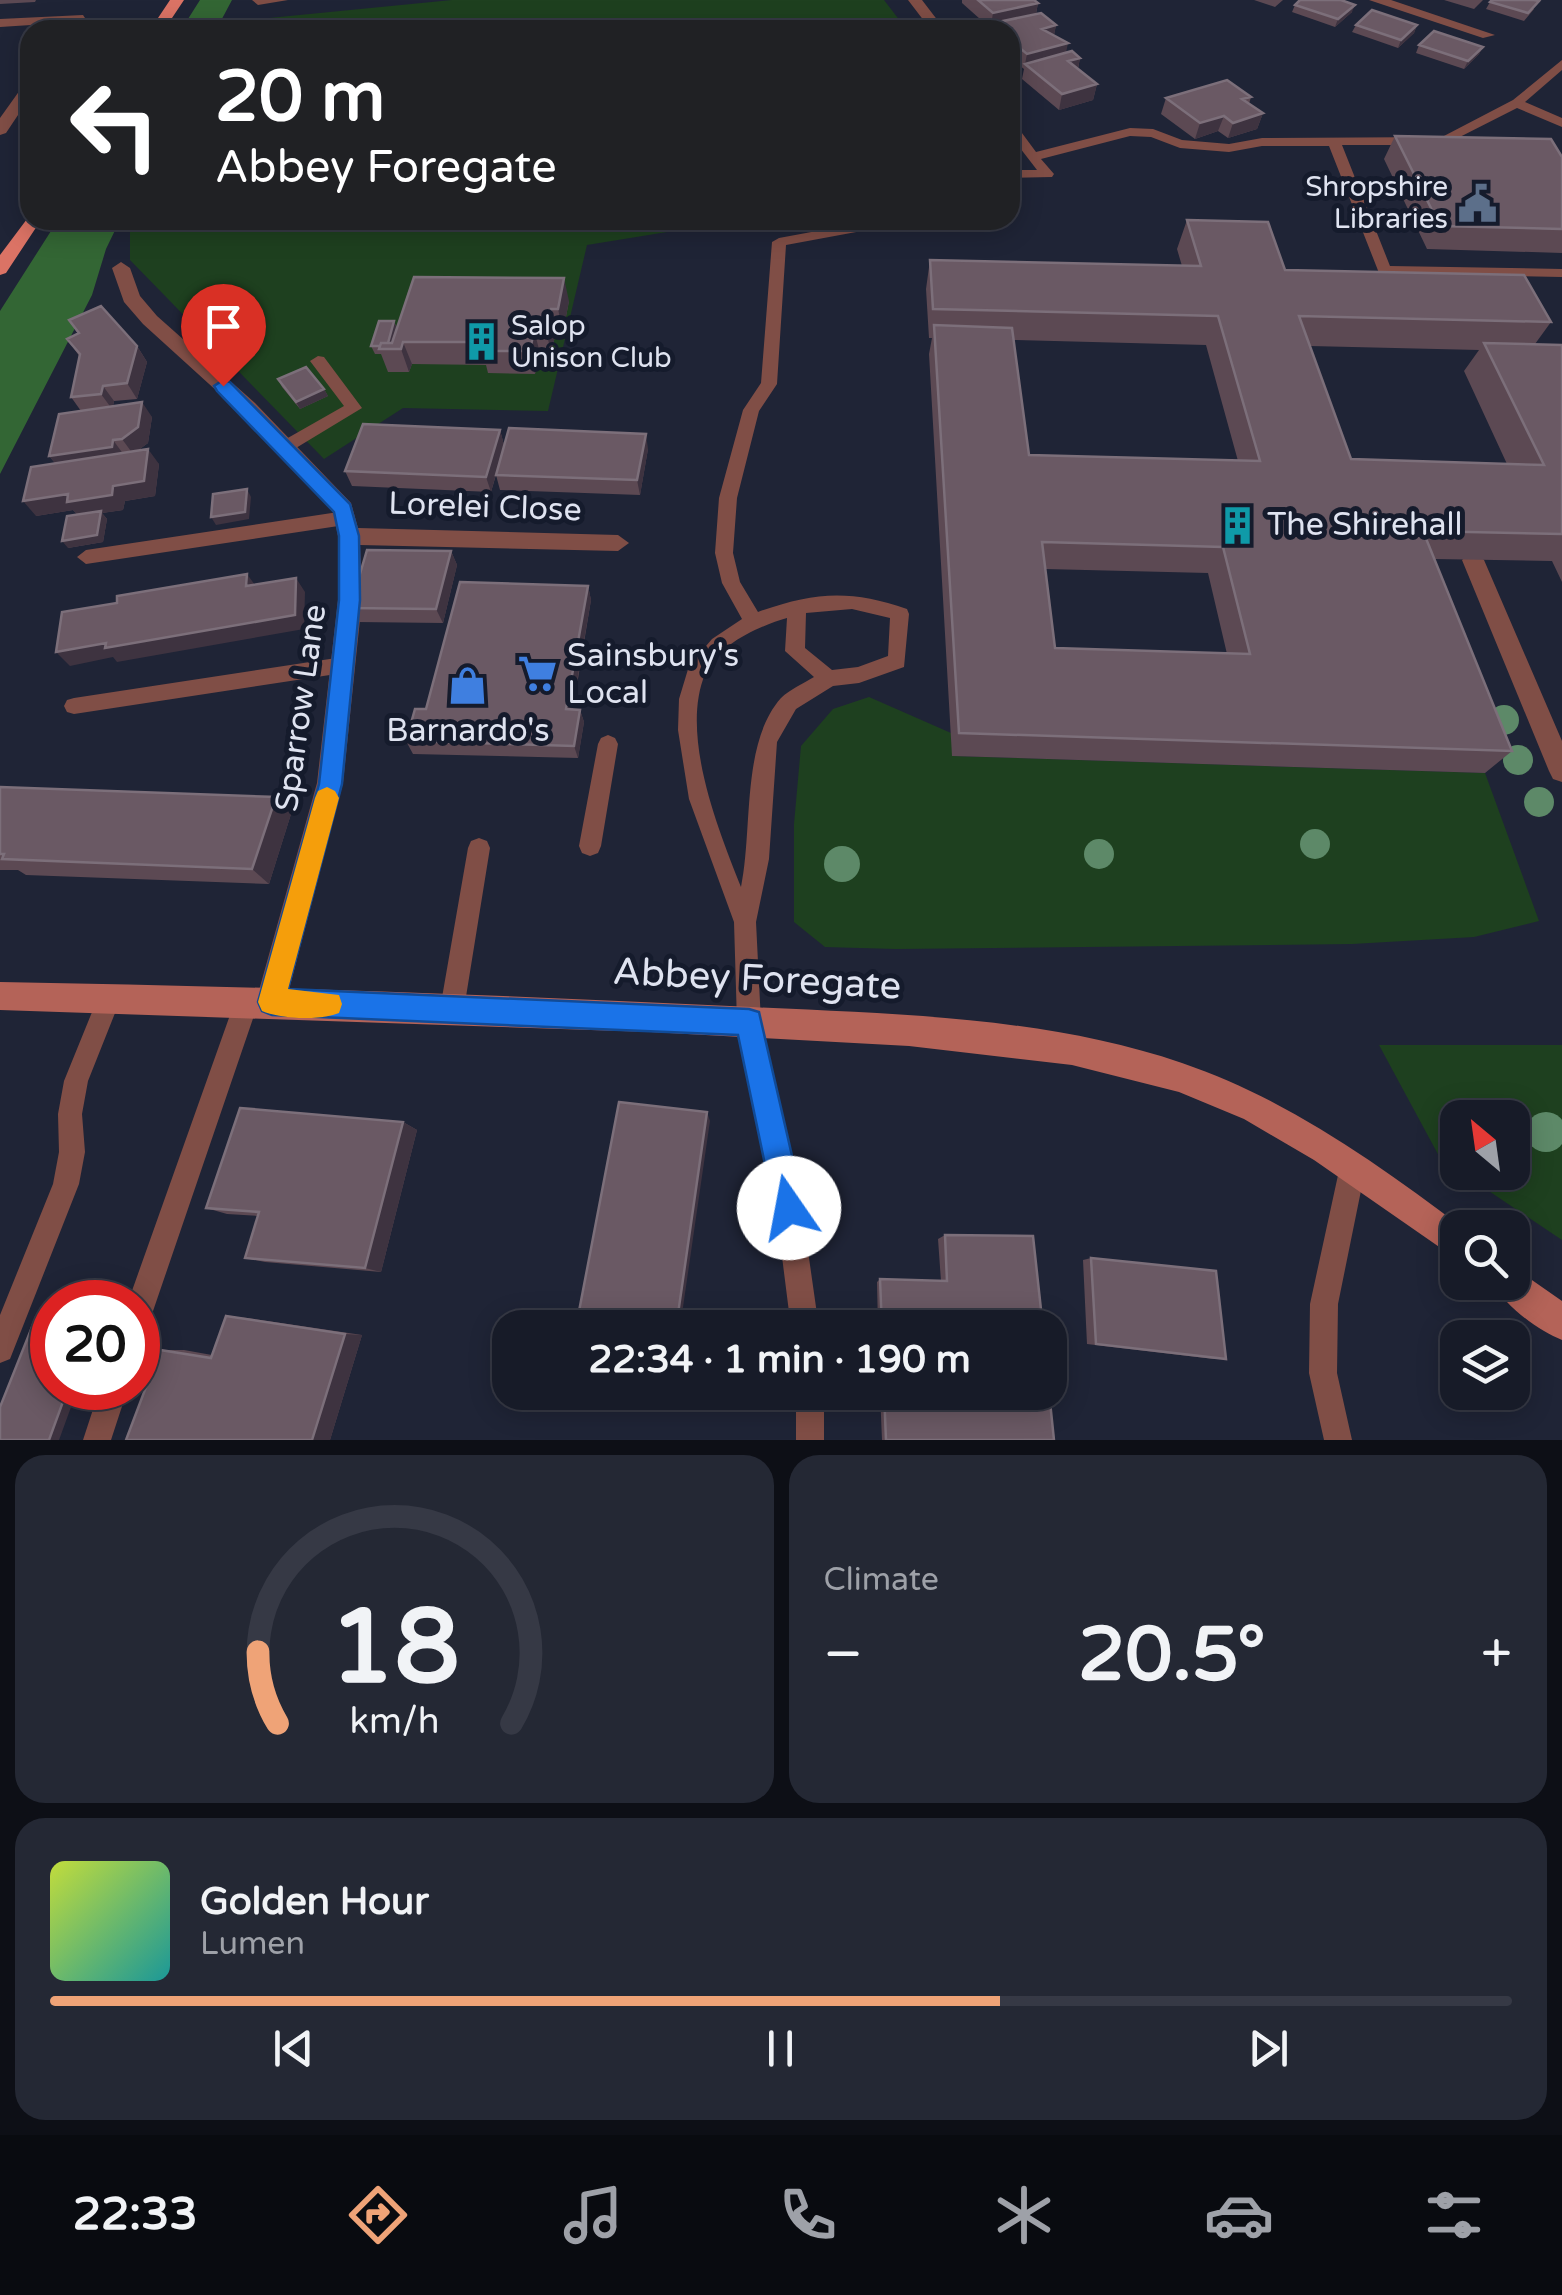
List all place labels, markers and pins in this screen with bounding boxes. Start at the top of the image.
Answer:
place label: Shropshire Libraries [1305,170,1448,236]
public building icon: Shropshire Libraries [1457,182,1499,224]
pin [181,284,266,387]
place label: Salop Unison Club [511,309,672,375]
building icon: Salop Unison Club [460,321,502,363]
building icon: The Shirehall [1216,504,1258,546]
place label: The Shirehall [1267,506,1462,544]
place label: Sainsbury's Local [567,637,739,712]
supermarket icon: Sainsbury's Local [516,653,558,695]
shop icon: Barnardo's [447,665,489,707]
place label: Barnardo's [386,712,550,750]

